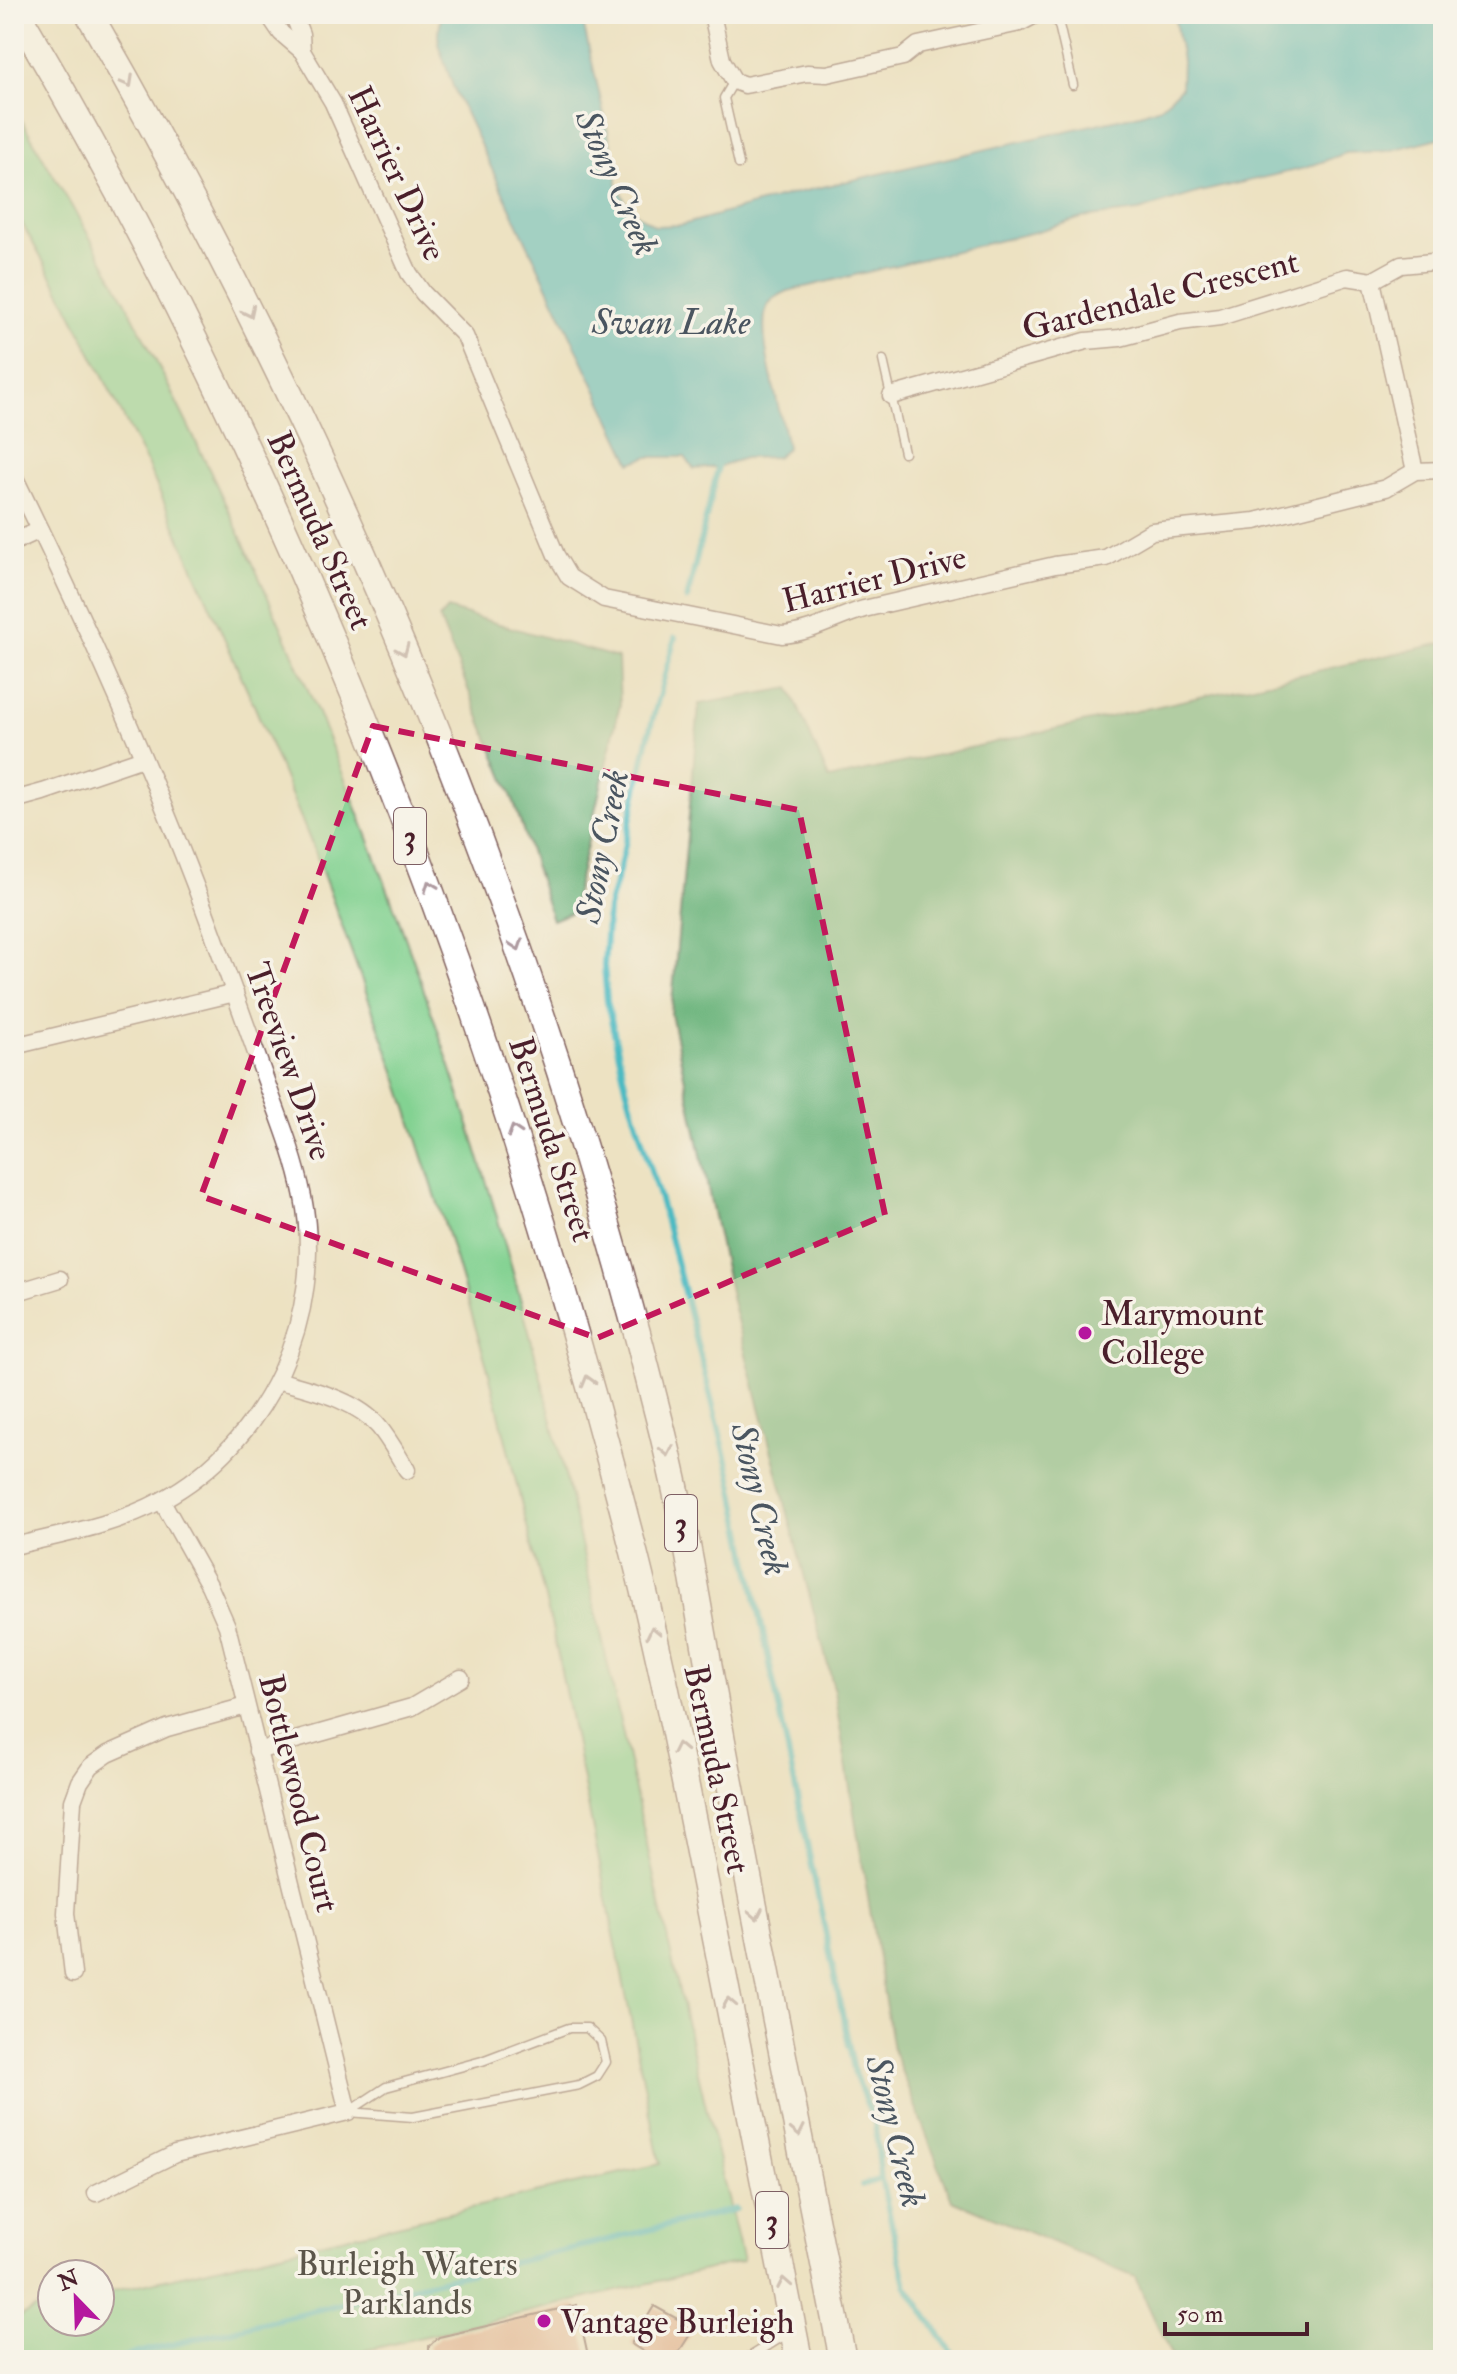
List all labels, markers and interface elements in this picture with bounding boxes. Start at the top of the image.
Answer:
one-way arrow [118,73,134,87]
street label: Harrier Drive [337,79,456,268]
water label: Stony Creek [564,102,669,263]
street label: Gardendale Crescent [1018,240,1303,351]
water label: Swan Lake [591,300,751,345]
one-way arrow [239,304,255,318]
street label: Bermuda Street [257,425,383,636]
street label: Harrier Drive [778,536,971,623]
one-way arrow [394,642,410,656]
water label: Stony Creek [565,766,639,928]
road number: 3 [394,808,426,864]
one-way arrow [423,880,440,894]
one-way arrow [507,937,523,951]
street label: Treeview Drive [235,957,342,1166]
street label: Bermuda Street [498,1032,605,1247]
one-way arrow [507,1125,523,1139]
place label: Marymount College [1101,1293,1264,1375]
marker: Marymount College [1076,1324,1094,1342]
one-way arrow [581,1374,597,1388]
water label: Stony Creek [720,1418,799,1580]
one-way arrow [657,1444,674,1457]
road number: 3 [665,1495,697,1551]
one-way arrow [645,1626,662,1640]
street label: Bermuda Street [673,1661,760,1878]
street label: Bottlewood Court [248,1670,349,1917]
one-way arrow [671,1742,688,1755]
one-way arrow [746,1907,763,1921]
one-way arrow [721,1996,738,2010]
water label: Stony Creek [855,2050,936,2212]
one-way arrow [789,2124,806,2137]
road number: 3 [756,2192,788,2248]
park label: Burleigh Waters Parklands [296,2243,518,2325]
north arrow [36,2258,116,2338]
text: N [53,2264,83,2298]
one-way arrow [776,2277,793,2291]
scale bar [1165,2286,1307,2336]
text: 50 m [1177,2299,1224,2330]
place label: Vantage Burleigh [560,2301,795,2344]
marker: Vantage Burleigh [535,2312,553,2330]

